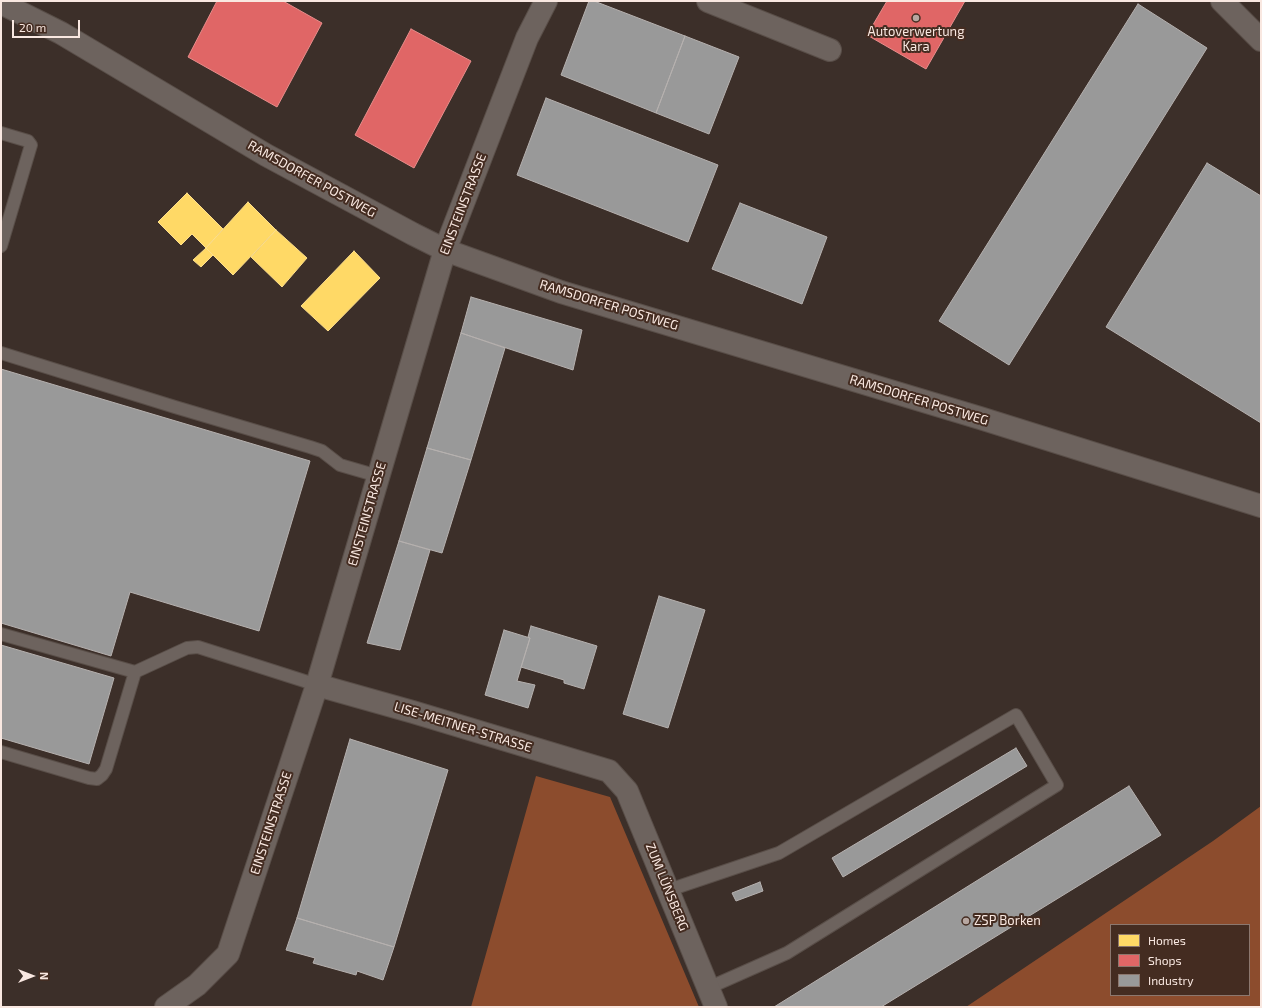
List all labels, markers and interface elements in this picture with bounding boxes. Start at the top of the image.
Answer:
scale bar [14,12,82,38]
marker: Autoverwertung Kara [911,13,921,23]
text: 20 m [19,20,46,34]
place label: Autoverwertung Kara [868,24,964,55]
street label: RAMSDORFER POSTWEG [245,137,379,221]
street label: EINSTEINSTRASSE [436,151,490,257]
street label: RAMSDORFER POSTWEG [538,276,680,334]
street label: RAMSDORFER POSTWEG [848,371,990,429]
street label: EINSTEINSTRASSE [345,460,389,568]
street label: LISE-MEITNER-STRASSE [392,699,534,755]
street label: EINSTEINSTRASSE [247,770,295,876]
street label: ZUM LÜNSBERG [642,841,692,933]
place label: ZSP Borken [974,913,1041,929]
marker: ZSP Borken [961,916,971,926]
legend [1110,924,1250,996]
text: Homes [1148,933,1186,947]
text: Shops [1148,953,1182,967]
north arrow [12,956,52,996]
text: N [38,972,51,980]
text: Industry [1148,973,1194,987]

